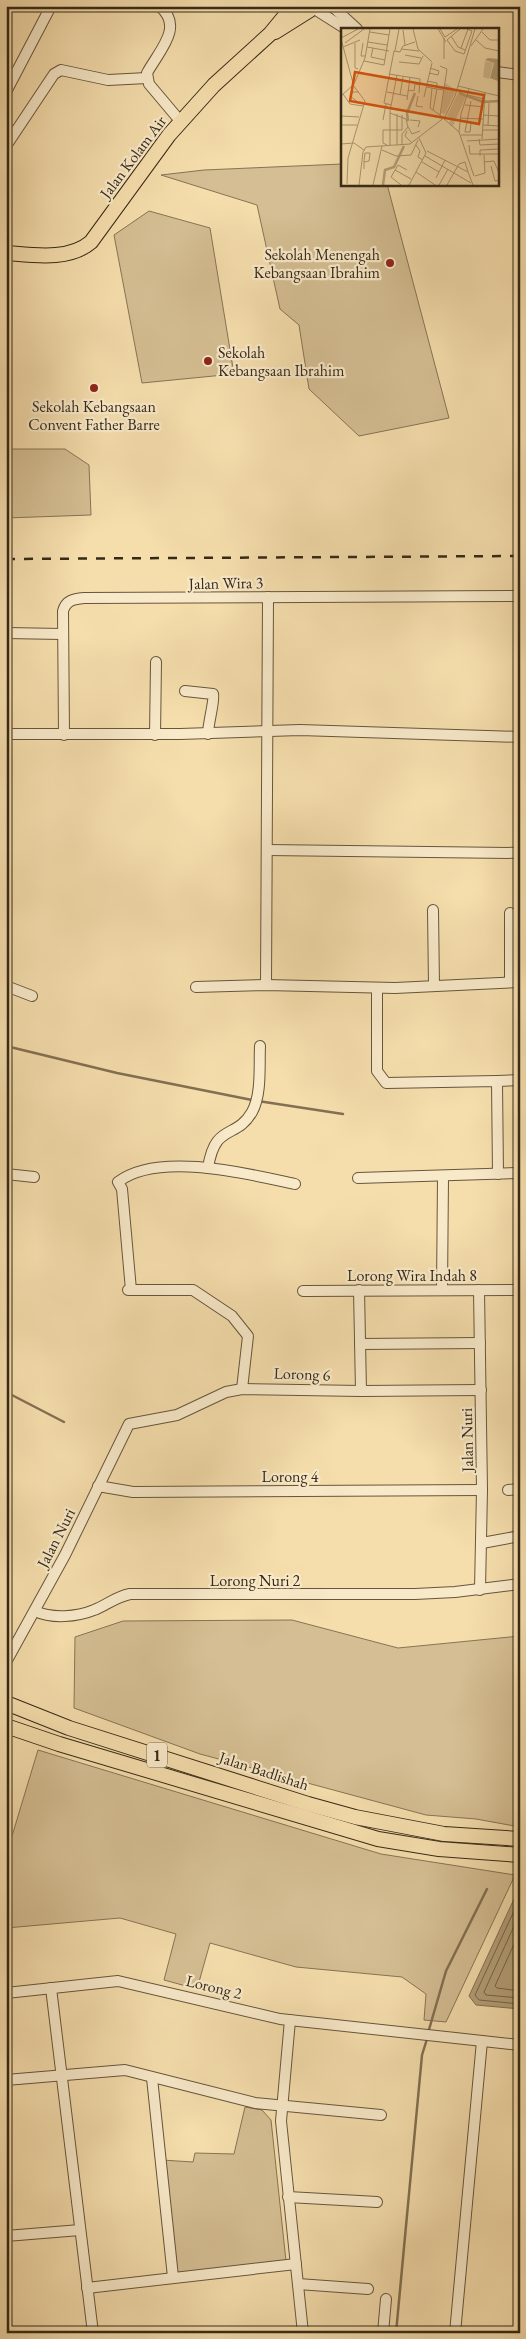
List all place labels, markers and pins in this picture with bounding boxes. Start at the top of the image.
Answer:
place label: Sekolah Menengah Kebangsaan Ibrahim [254,244,381,283]
marker: Sekolah Menengah Kebangsaan Ibrahim [384,257,396,269]
place label: Sekolah Kebangsaan Ibrahim [218,342,345,381]
marker: Sekolah Kebangsaan Ibrahim [202,355,214,367]
marker: Sekolah Kebangsaan Convent Father Barre [88,382,100,394]
place label: Sekolah Kebangsaan Convent Father Barre [28,396,160,435]

